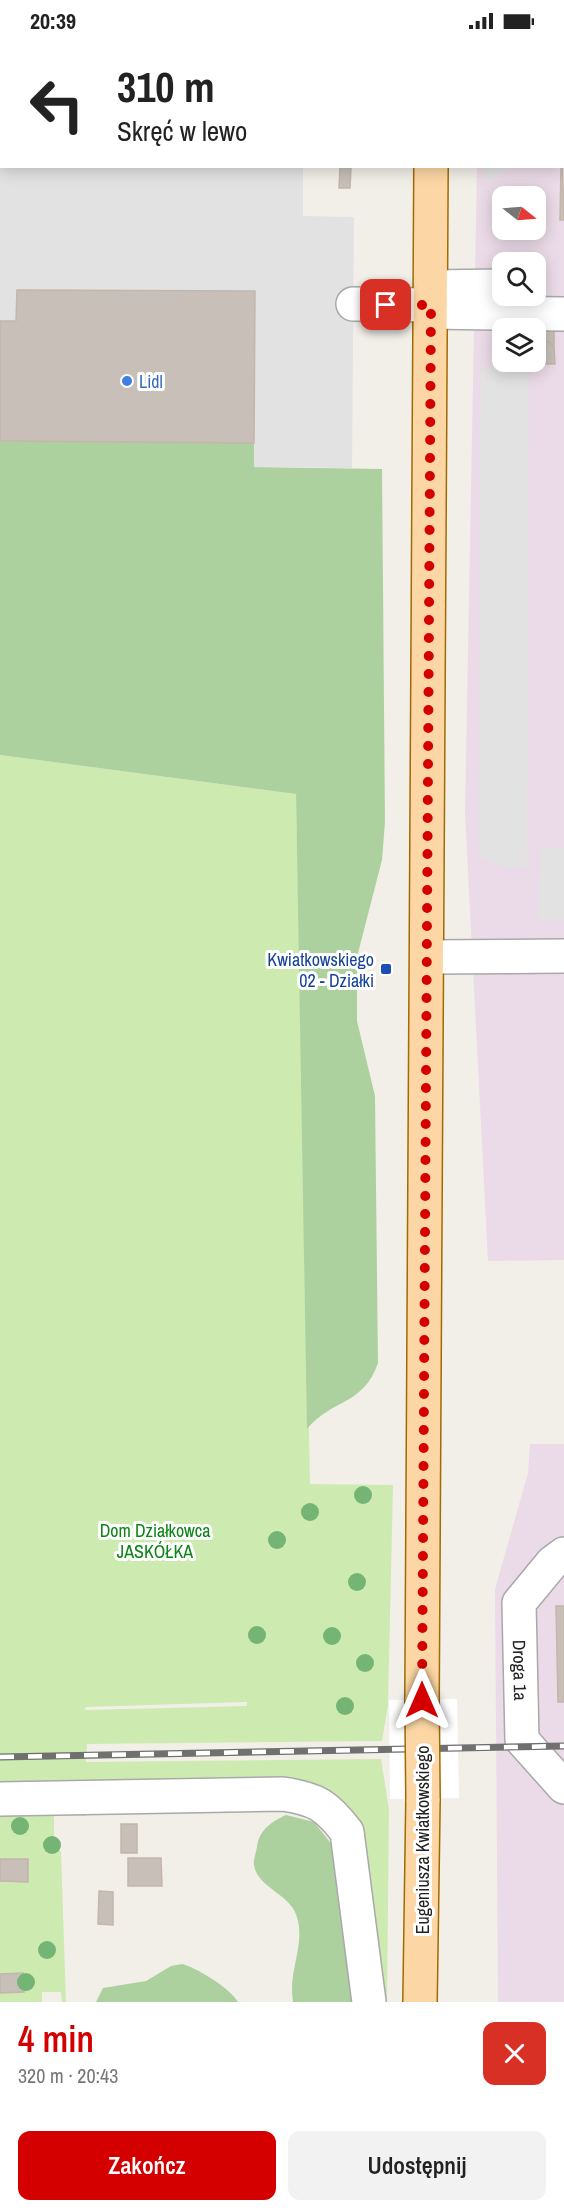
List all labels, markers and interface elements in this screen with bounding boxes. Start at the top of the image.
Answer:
text: 20:39 [30,6,76,36]
text: 310 m [117,59,215,115]
icon: left [18,66,96,144]
text: Skręć w lewo [117,113,247,149]
north arrow [492,186,546,240]
map controls [492,186,546,372]
button: search [492,252,546,306]
pin [360,279,411,330]
icon: arrive [369,288,402,321]
button: layers [492,318,546,372]
place label: Lidl [139,369,163,394]
marker: Lidl [120,374,134,388]
place label: Kwiatkowskiego 02 - Działki [267,947,374,993]
marker: Kwiatkowskiego 02 - Działki [379,962,393,976]
park label: Dom Działkowca JASKÓŁKA [100,1518,210,1564]
street label: Droga 1a [507,1639,534,1701]
position arrow [390,1668,454,1732]
street label: Eugeniusza Kwiatkowskiego [410,1746,435,1934]
text: 4 min [18,2015,94,2063]
button: close [483,2022,546,2085]
text: 320 m · 20:43 [18,2062,118,2089]
button: Zakończ [18,2131,276,2200]
button: Udostępnij [288,2131,546,2200]

